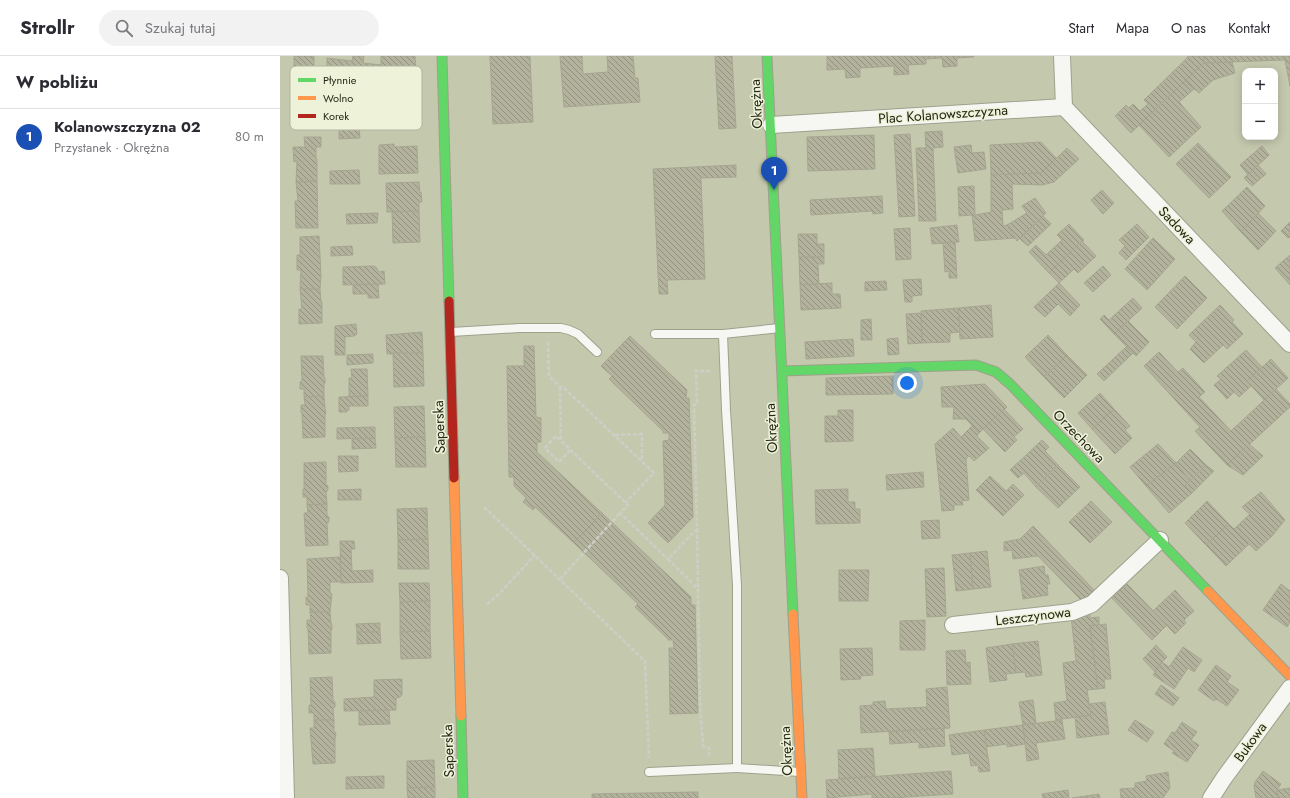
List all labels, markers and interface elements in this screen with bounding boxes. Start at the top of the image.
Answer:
search box [99,10,379,46]
text: Strollr [20,14,75,41]
icon: search [113,17,135,39]
text: Szukaj tutaj [145,17,216,39]
text: Start [1068,18,1094,38]
text: Mapa [1116,18,1149,38]
text: O nas [1171,18,1206,38]
text: Kontakt [1228,18,1270,38]
legend [290,66,422,130]
map controls [1242,68,1278,140]
button: + [1242,68,1278,104]
text: W pobliżu [16,70,98,94]
text: Płynnie [323,72,357,88]
street label: Okrężna [745,79,767,129]
text: Wolno [323,90,353,106]
street label: Plac Kolanowszczyzna [877,99,1009,129]
button: − [1242,104,1278,140]
text: Korek [323,108,349,124]
text: Kolanowszczyzna 02 [54,116,201,138]
text: 1 [26,127,32,146]
text: 80 m [235,127,264,146]
text: Przystanek · Okrężna [54,138,169,157]
pin: 1 [761,157,787,190]
street label: Sadowa [1154,201,1200,249]
your location [897,373,917,393]
street label: Saperska [428,400,450,454]
street label: Okrężna [760,403,782,453]
street label: Orzechowa [1048,405,1110,467]
street label: Leszczynowa [994,601,1072,631]
street label: Bukowa [1229,718,1271,766]
street label: Saperska [437,724,459,778]
street label: Okrężna [775,726,797,776]

